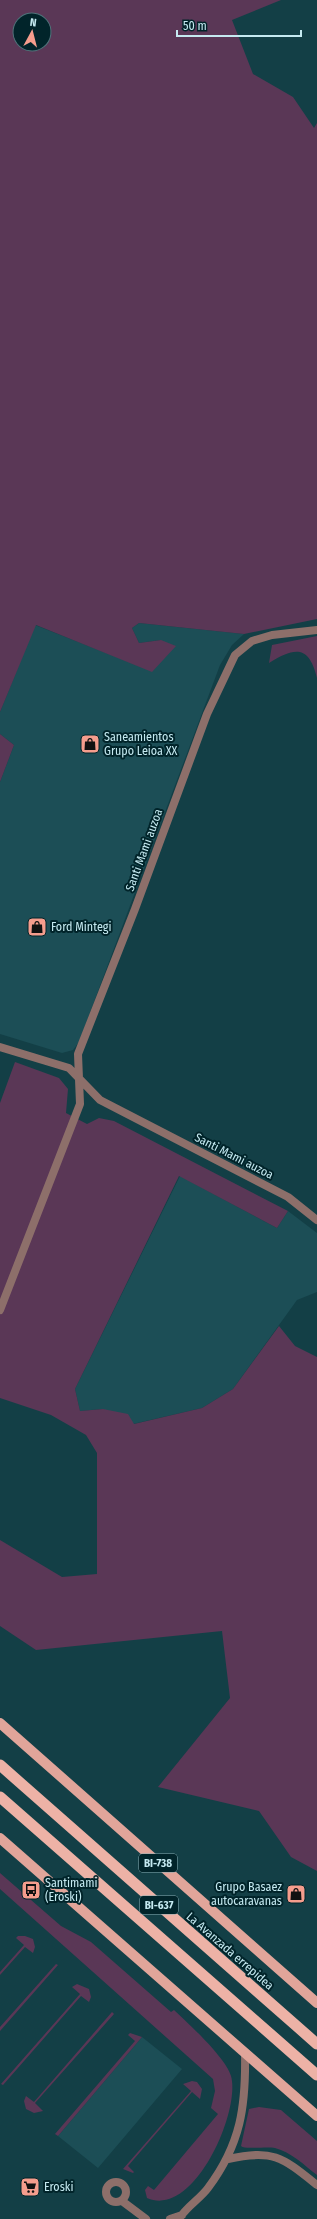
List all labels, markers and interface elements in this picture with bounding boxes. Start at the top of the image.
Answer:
north arrow [12,12,52,52]
scale bar [177,12,301,38]
text: N [29,16,37,29]
text: 50 m [183,19,207,33]
place label: Saneamientos Grupo Leioa XX [104,730,178,758]
shop icon: Saneamientos Grupo Leioa XX [79,733,101,755]
street label: Santi Mami auzoa [123,807,165,893]
shop icon: Ford Mintegi [26,916,48,938]
place label: Ford Mintegi [51,920,111,934]
street label: Santi Mami auzoa [192,1130,276,1182]
road number: BI-738 [139,1854,177,1872]
place label: Santimami (Eroski) [45,1876,97,1904]
bus stop icon: Santimami (Eroski) [20,1879,42,1901]
place label: Grupo Basaez autocaravanas [211,1880,282,1908]
shop icon: Grupo Basaez autocaravanas [285,1883,307,1905]
road number: BI-637 [140,1896,178,1914]
street label: La Avanzada errepidea [184,1909,276,1993]
supermarket icon: Eroski [19,2176,41,2198]
place label: Eroski [44,2180,73,2194]

